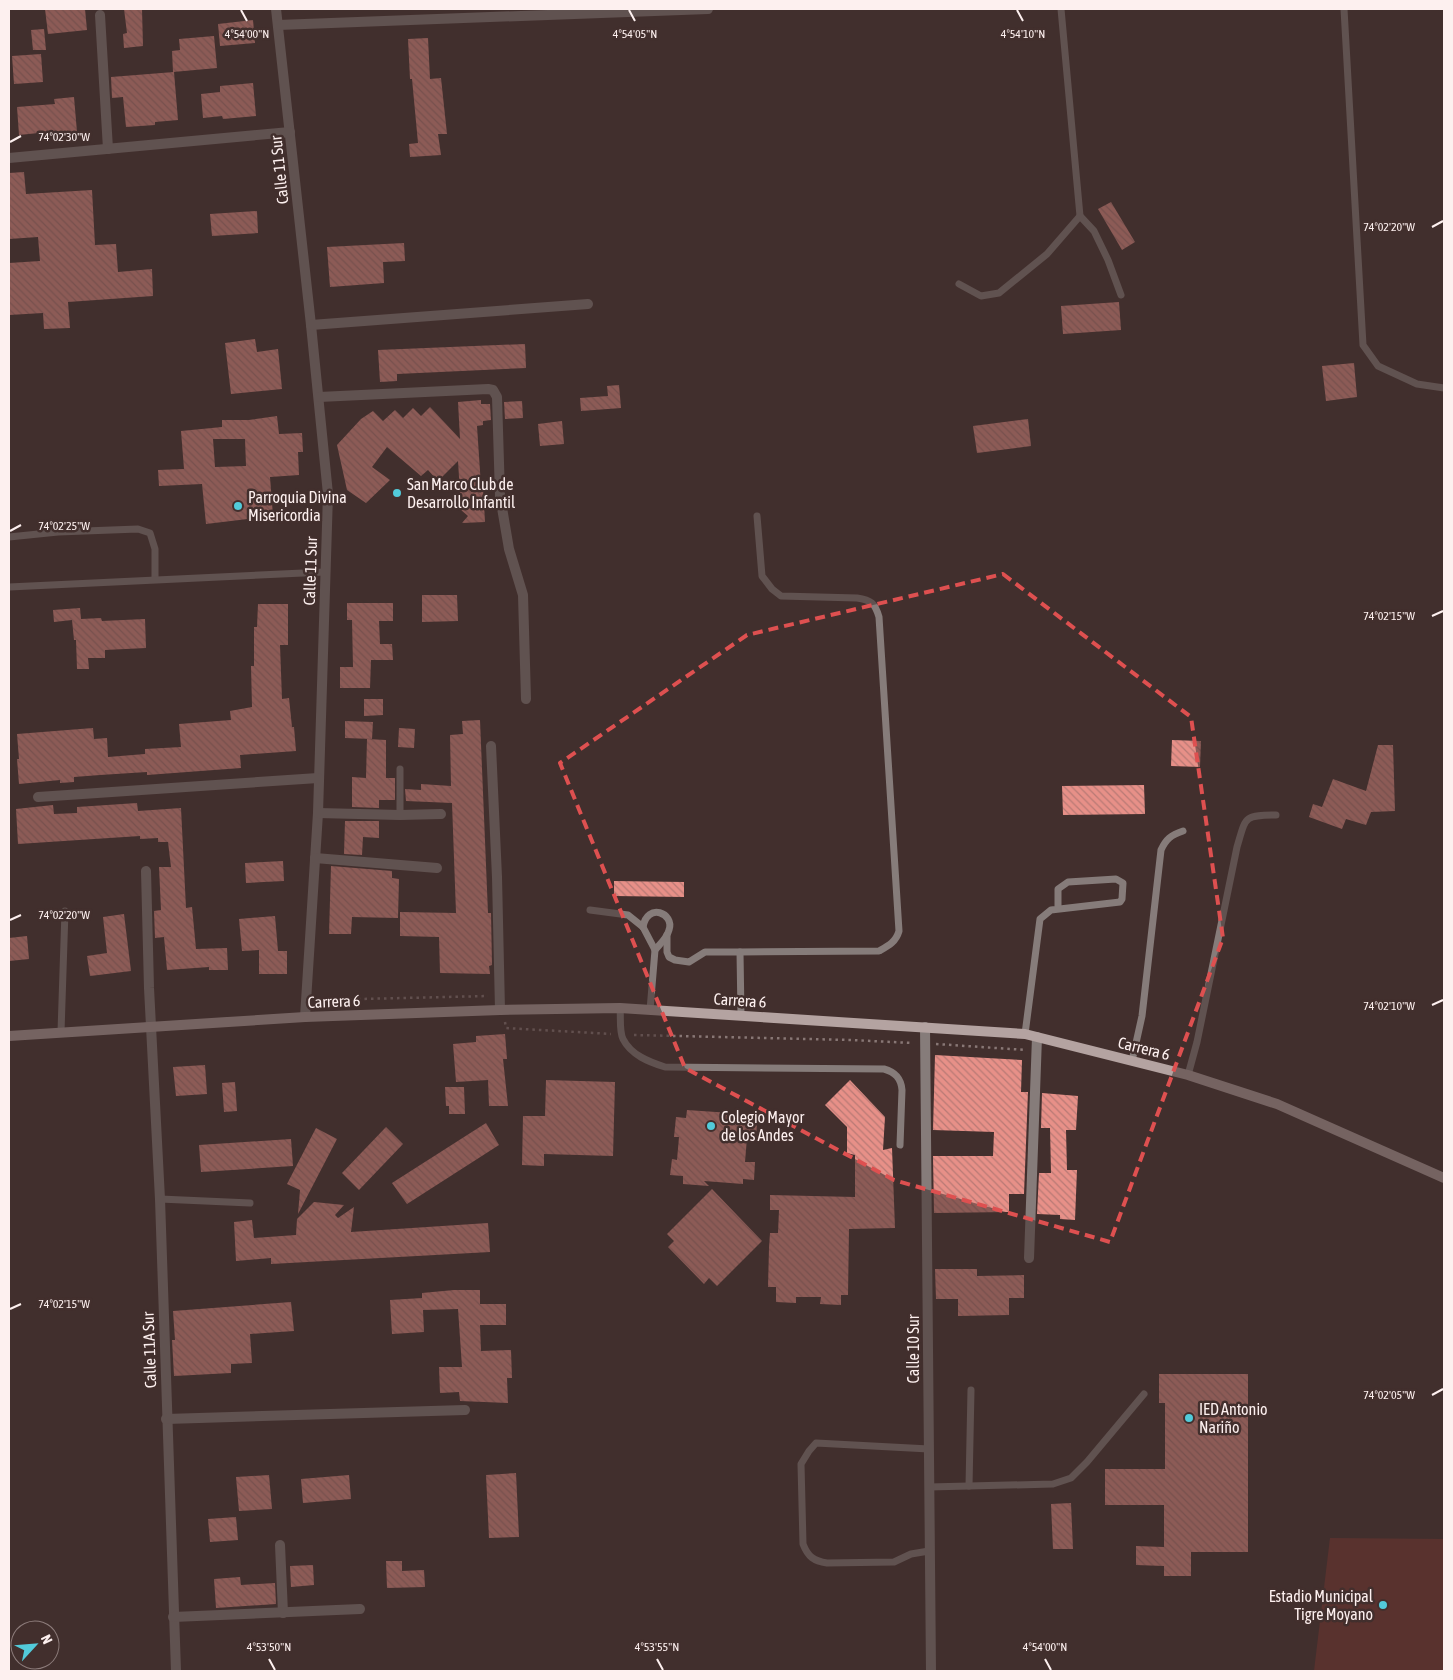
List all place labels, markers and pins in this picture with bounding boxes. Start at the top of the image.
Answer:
place label: San Marco Club de Desarrollo Infantil [407,475,516,511]
marker: San Marco Club de Desarrollo Infantil [391,487,403,499]
place label: Parroquia Divina Misericordia [248,488,347,524]
marker: Parroquia Divina Misericordia [232,500,244,512]
place label: Colegio Mayor de los Andes [721,1108,804,1144]
marker: Colegio Mayor de los Andes [705,1120,717,1132]
place label: IED Antonio Nariño [1199,1400,1268,1436]
marker: IED Antonio Nariño [1183,1412,1195,1424]
place label: Estadio Municipal Tigre Moyano [1269,1587,1374,1624]
marker: Estadio Municipal Tigre Moyano [1377,1599,1389,1611]

